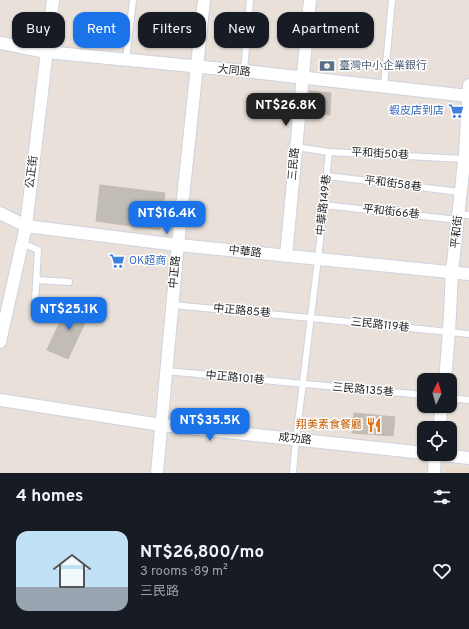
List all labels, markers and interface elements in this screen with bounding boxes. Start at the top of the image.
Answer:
chip: Buy [12,12,65,48]
chip: Rent [73,12,130,48]
chip: Filters [138,12,206,48]
chip: New [214,12,269,48]
chip: Apartment [277,12,374,48]
bank icon: 臺灣中小企業銀行 [318,57,336,75]
place label: 臺灣中小企業銀行 [339,59,427,73]
street label: 大同路 [217,62,251,80]
pin: NT$26.8K [245,93,327,127]
text: NT$26.8K [255,98,317,114]
supermarket icon: 蝦皮店到店 [447,102,465,120]
place label: 蝦皮店到店 [389,104,444,118]
street label: 平和街50巷 [351,145,409,163]
street label: 三民路 [286,147,302,181]
street label: 公正街 [23,155,41,189]
street label: 中華路149巷 [314,174,334,236]
street label: 平和街58巷 [364,174,422,194]
pin: NT$16.4K [126,201,208,235]
street label: 平和街66巷 [362,202,420,222]
text: NT$16.4K [138,206,196,222]
street label: 平和街 [448,215,466,249]
street label: 中華路 [228,243,262,261]
supermarket icon: OK超商 [108,252,126,270]
place label: OK超商 [129,254,166,268]
street label: 中正路 [167,255,183,289]
pin: NT$25.1K [28,297,110,331]
text: NT$25.1K [40,302,98,318]
street label: 中正路85巷 [213,302,271,320]
street label: 三民路119巷 [350,315,410,335]
street label: 中正路101巷 [205,368,265,388]
north arrow [417,373,457,413]
map controls [417,373,457,461]
street label: 三民路135巷 [332,380,394,400]
pin: NT$35.5K [169,408,251,442]
text: NT$35.5K [179,413,241,429]
restaurant icon: 翔美素食餐廳 [365,416,383,434]
place label: 翔美素食餐廳 [296,418,362,432]
button: locate [417,421,457,461]
street label: 成功路 [278,430,312,448]
text: 4 homes [16,486,83,508]
icon: filters [431,486,453,508]
text: NT$26,800/mo [140,542,264,564]
icon: home [48,547,96,595]
icon: heart [431,560,453,582]
text: 3 rooms · 89 m² [140,564,228,580]
text: 三民路 [140,584,179,600]

